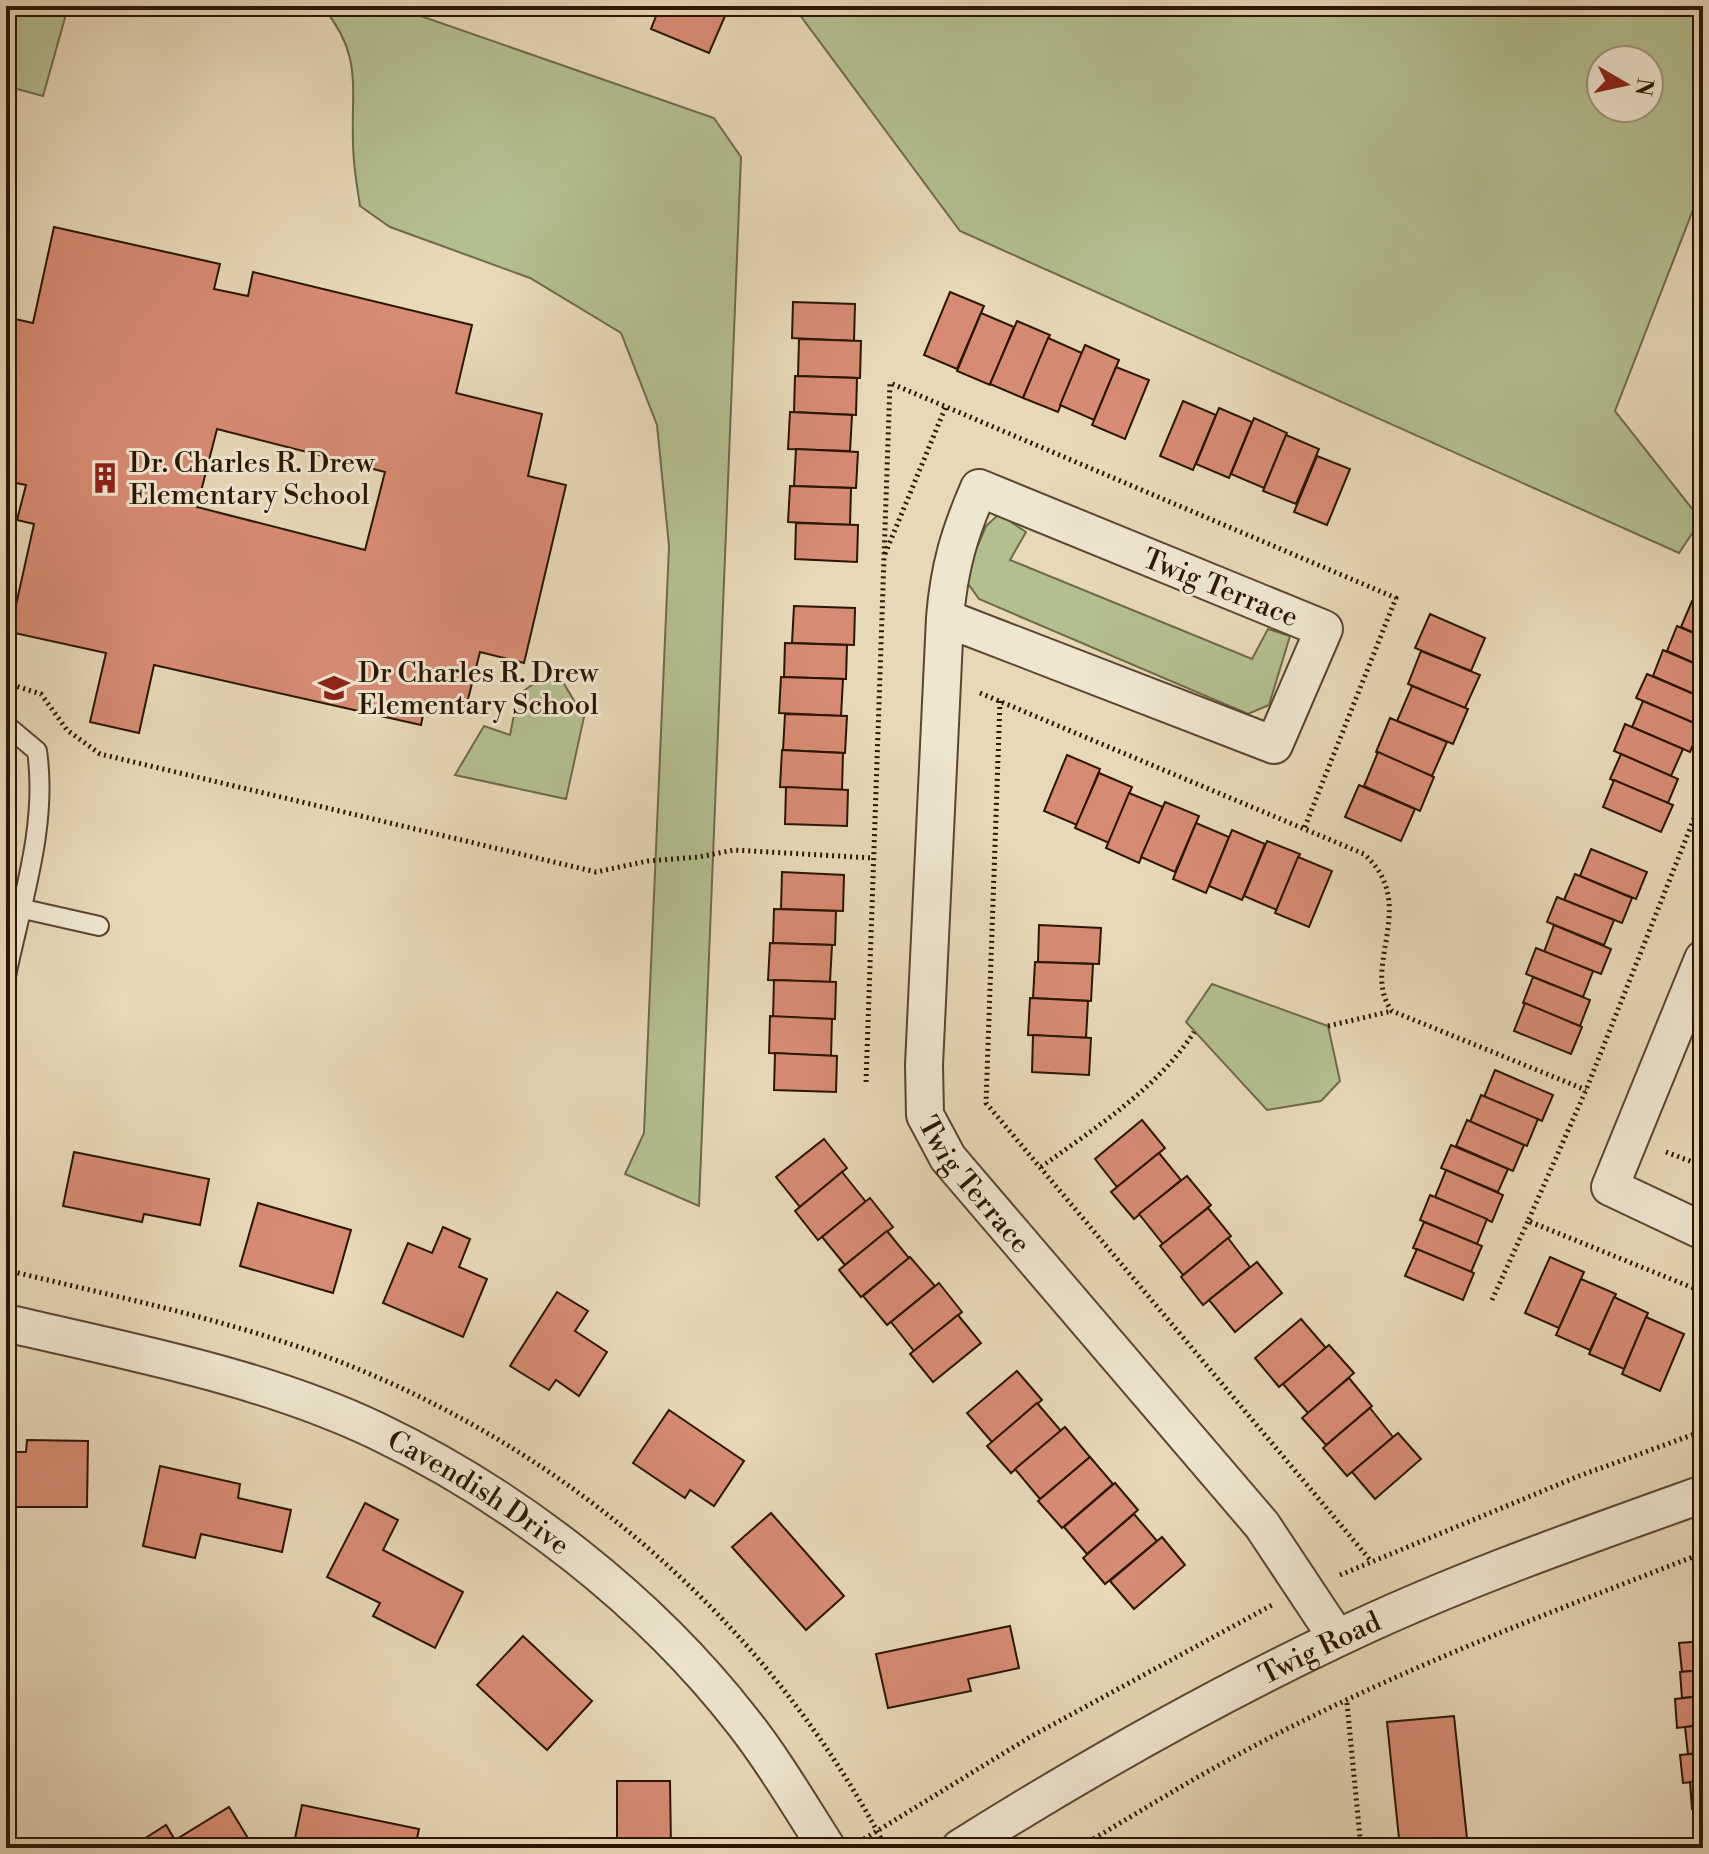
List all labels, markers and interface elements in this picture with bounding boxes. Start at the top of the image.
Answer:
north arrow [1585,44,1665,124]
text: N [1628,76,1658,98]
place label: Dr. Charles R. Drew Elementary School [129,446,375,513]
building icon: Dr. Charles R. Drew Elementary School [88,461,122,495]
street label: Twig Terrace [1138,541,1303,635]
place label: Dr Charles R. Drew Elementary School [358,656,599,723]
school or university icon: Dr Charles R. Drew Elementary School [317,671,351,705]
street label: Twig Terrace [910,1111,1038,1261]
street label: Cavendish Drive [381,1423,576,1563]
street label: Twig Road [1253,1604,1387,1693]

